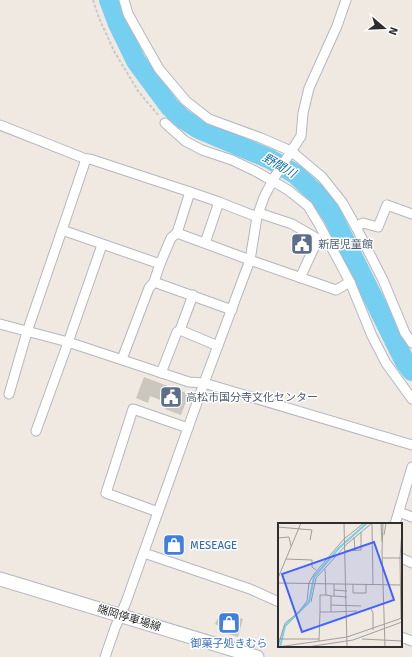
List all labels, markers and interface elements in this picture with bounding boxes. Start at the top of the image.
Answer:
north arrow [364,8,404,48]
text: N [386,25,400,37]
water label: 野間川 [260,151,300,182]
public building icon: 新居児童館 [289,231,315,257]
place label: 新居児童館 [318,238,373,251]
public building icon: 高松市国分寺文化センター [158,384,184,410]
place label: 高松市国分寺文化センター [186,391,318,404]
inset map [278,523,402,647]
shop icon: MESEAGE [161,532,187,558]
place label: MESEAGE [190,539,237,552]
street label: 端岡停車場線 [96,602,162,634]
shop icon: 御菓子処きむら [216,610,242,636]
place label: 御菓子処きむら [190,637,268,650]

